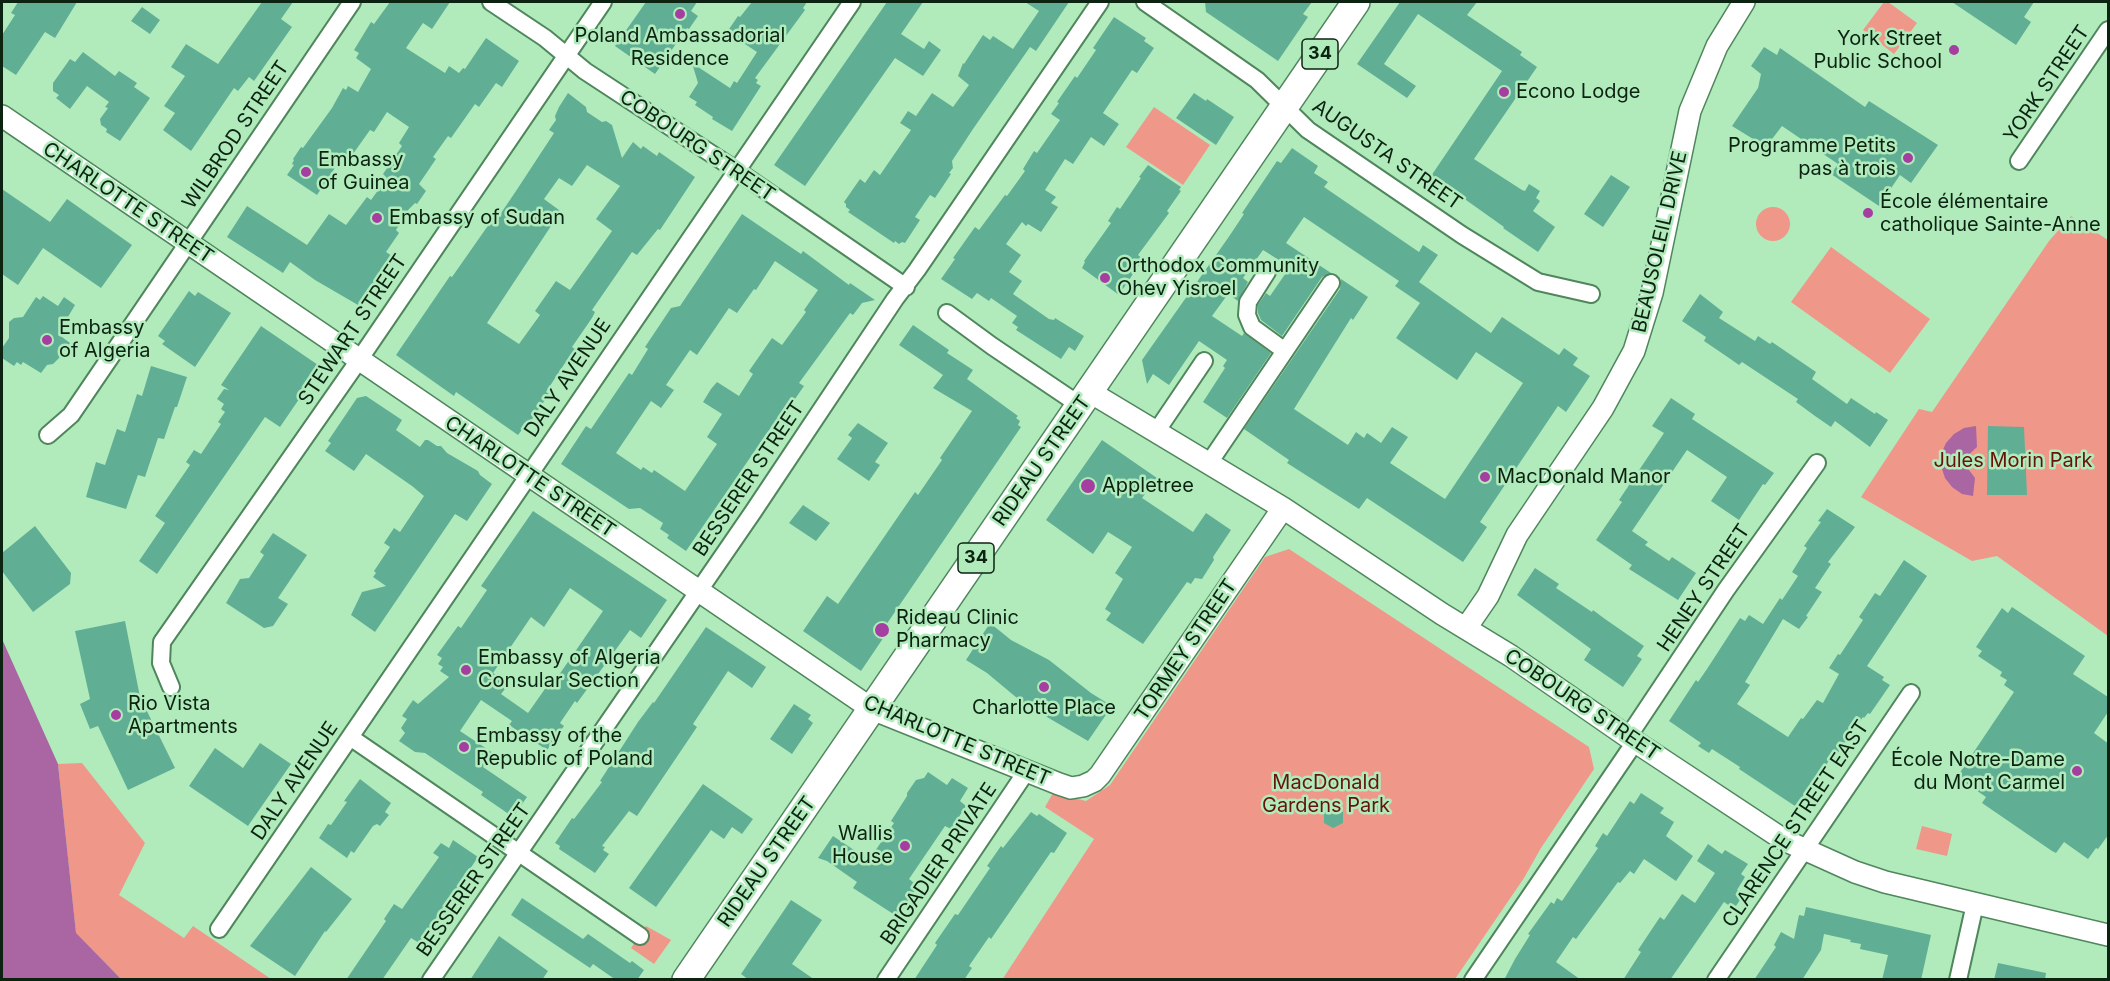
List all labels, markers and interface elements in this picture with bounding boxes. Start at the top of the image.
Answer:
marker: Poland Ambassadorial Residence [673,7,687,21]
street label: YORK STREET [1999,21,2095,147]
place label: Poland Ambassadorial Residence [575,24,785,71]
place label: York Street Public School [1814,27,1942,74]
road number: 34 [1302,39,1338,69]
marker: York Street Public School [1947,43,1961,57]
street label: WILBROD STREET [178,56,294,214]
place label: Econo Lodge [1516,80,1640,104]
street label: COBOURG STREET [615,85,779,207]
marker: Econo Lodge [1497,85,1511,99]
street label: AUGUSTA STREET [1308,94,1466,216]
place label: Programme Petits pas à trois [1728,134,1896,181]
street label: CHARLOTTE STREET [38,137,218,269]
place label: Embassy of Guinea [318,148,410,195]
street label: BEAUSOLEIL DRIVE [1627,149,1693,335]
marker: Programme Petits pas à trois [1901,151,1915,165]
marker: Embassy of Guinea [299,165,313,179]
place label: École élémentaire catholique Sainte-Anne [1880,190,2101,237]
place label: Embassy of Sudan [389,206,565,230]
marker: École élémentaire catholique Sainte-Anne [1861,206,1875,220]
marker: Embassy of Sudan [370,211,384,225]
street label: STEWART STREET [294,250,412,410]
place label: Orthodox Community Ohev Yisroel [1117,254,1319,301]
marker: Orthodox Community Ohev Yisroel [1098,271,1112,285]
street label: DALY AVENUE [520,314,616,442]
place label: Embassy of Algeria [59,316,151,363]
marker: Embassy of Algeria [40,333,54,347]
street label: RIDEAU STREET [988,391,1096,531]
street label: BESSERER STREET [688,397,810,561]
street label: CHARLOTTE STREET [440,411,620,543]
park label: Jules Morin Park [1934,449,2092,473]
place label: MacDonald Manor [1497,465,1671,489]
marker: MacDonald Manor [1478,470,1492,484]
place label: Appletree [1102,474,1194,498]
marker: Appletree [1079,477,1097,495]
street label: HENEY STREET [1652,520,1756,656]
road number: 34 [958,543,994,573]
street label: TORMEY STREET [1130,575,1242,725]
place label: Rideau Clinic Pharmacy [896,606,1019,653]
marker: Rideau Clinic Pharmacy [873,621,891,639]
street label: COBOURG STREET [1500,644,1664,766]
place label: Embassy of Algeria Consular Section [478,646,661,693]
marker: Embassy of Algeria Consular Section [459,663,473,677]
marker: Charlotte Place [1037,680,1051,694]
street label: CHARLOTTE STREET [860,691,1054,791]
place label: Rio Vista Apartments [128,692,238,739]
place label: Charlotte Place [972,696,1116,720]
marker: Rio Vista Apartments [109,708,123,722]
street label: CLARENCE STREET EAST [1718,716,1874,932]
street label: DALY AVENUE [247,717,343,845]
place label: Embassy of the Republic of Poland [476,724,653,771]
marker: Embassy of the Republic of Poland [457,740,471,754]
place label: École Notre-Dame du Mont Carmel [1891,748,2065,795]
marker: École Notre-Dame du Mont Carmel [2070,764,2084,778]
park label: MacDonald Gardens Park [1262,771,1390,818]
street label: BRIGADIER PRIVATE [876,778,1002,950]
street label: RIDEAU STREET [713,792,821,932]
street label: BESSERER STREET [412,799,536,961]
place label: Wallis House [832,822,893,869]
marker: Wallis House [898,839,912,853]

